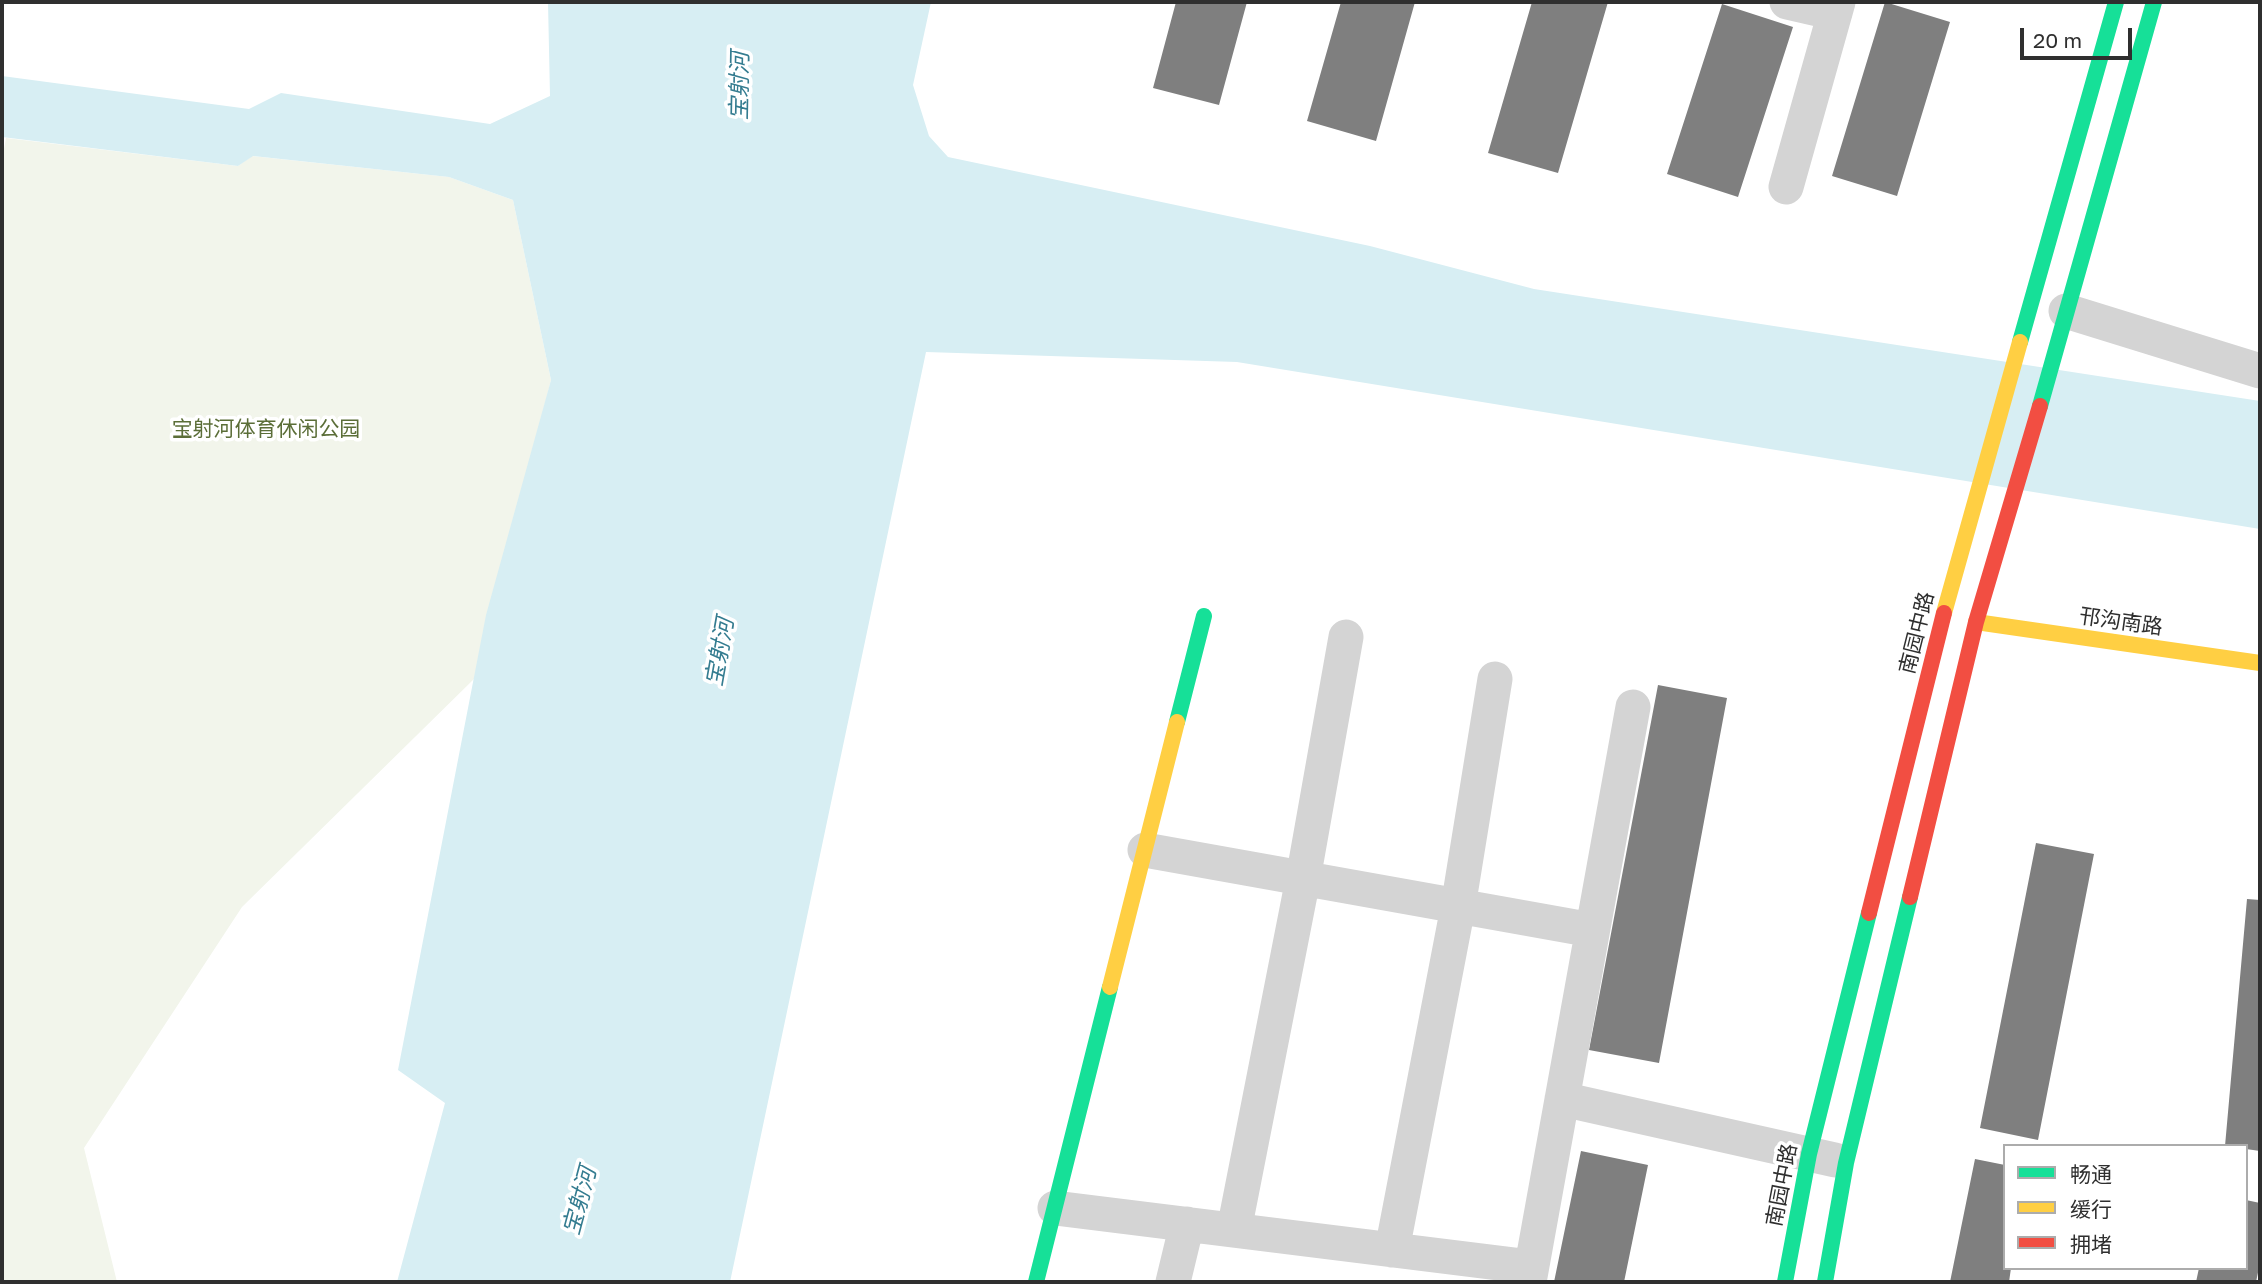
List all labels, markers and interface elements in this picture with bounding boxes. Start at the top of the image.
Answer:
scale bar [2024,14,2136,58]
text: 20 m [2033,27,2082,53]
water label: 宝射河 [726,51,754,121]
park label: 宝射河体育休闲公园 [172,416,360,442]
street label: 南园中路 [1895,589,1939,677]
street label: 邗沟南路 [2078,604,2164,640]
water label: 宝射河 [700,616,740,688]
street label: 南园中路 [1762,1141,1802,1229]
legend [2003,1144,2248,1270]
text: 畅通 [2070,1161,2112,1187]
water label: 宝射河 [558,1164,602,1238]
text: 缓行 [2070,1196,2112,1222]
text: 拥堵 [2070,1231,2112,1257]

